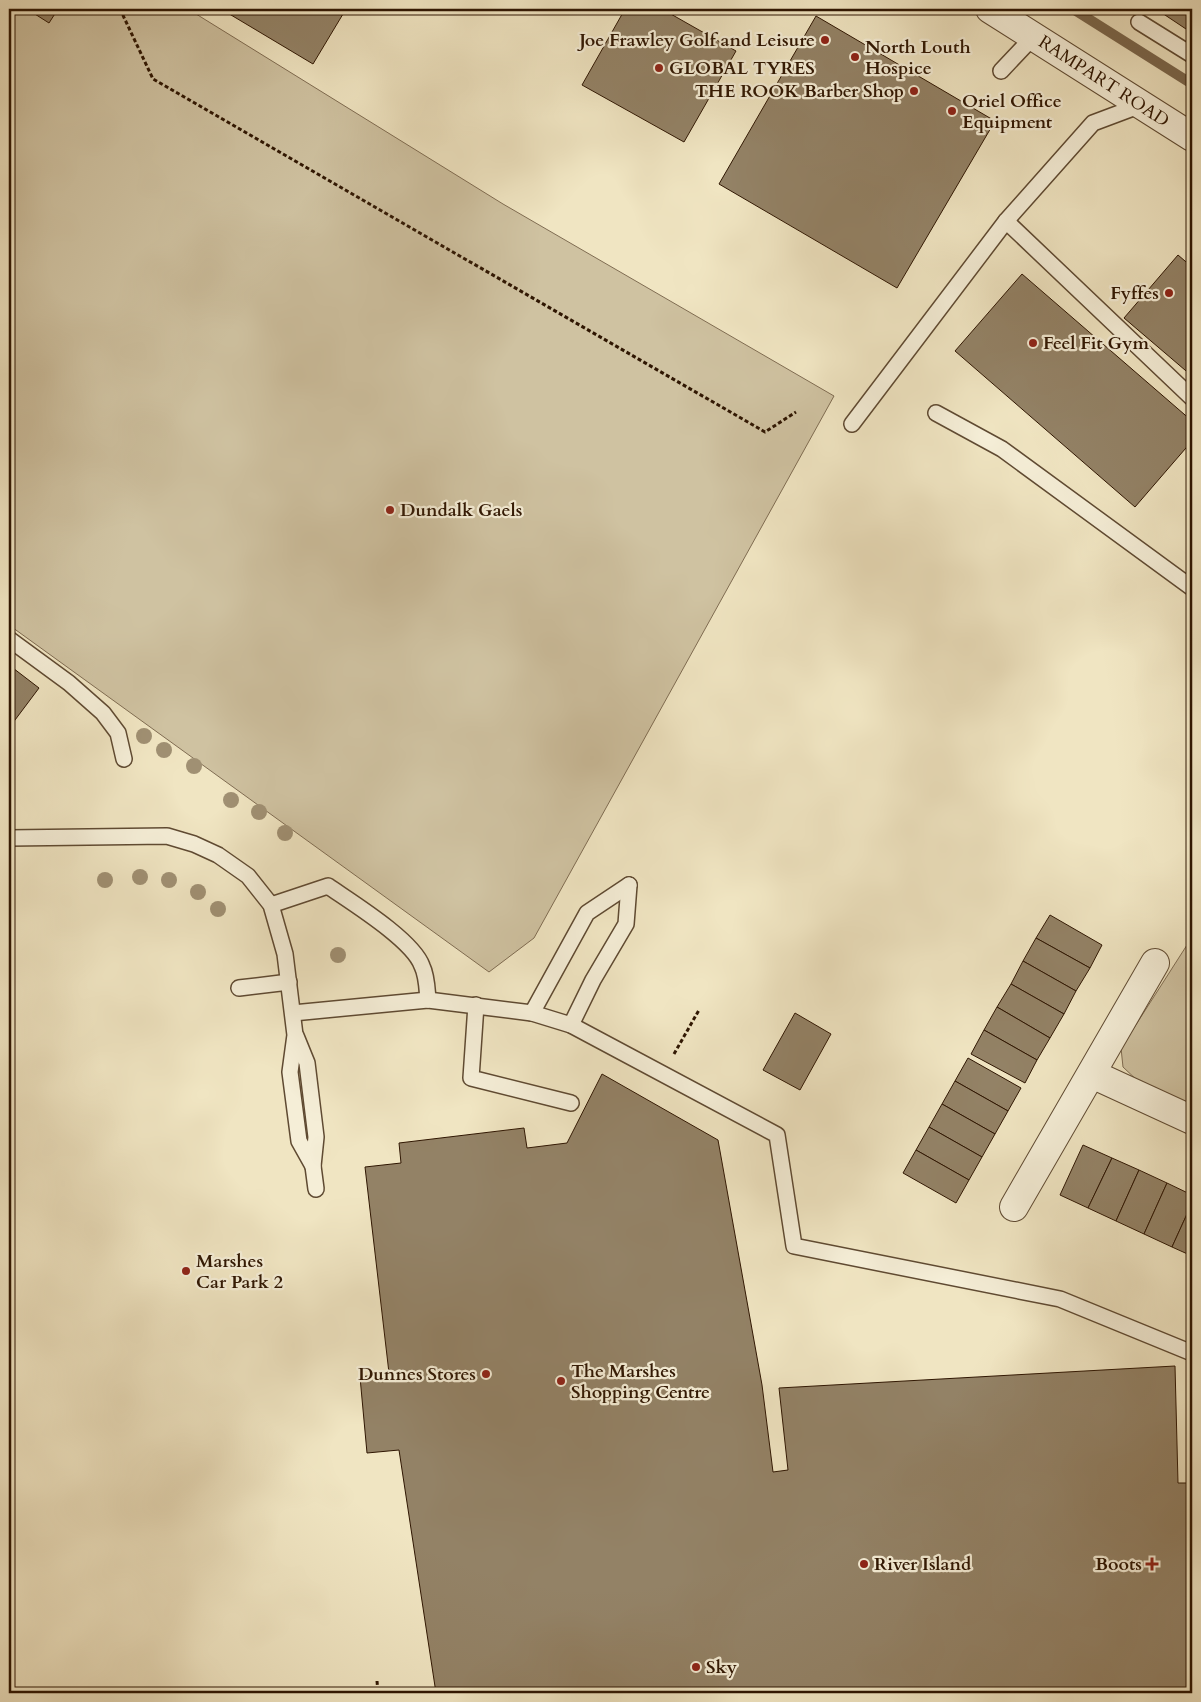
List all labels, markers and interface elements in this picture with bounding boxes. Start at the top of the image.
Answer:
place label: Joe Frawley Golf and Leisure [576,28,815,53]
street label: RAMPART ROAD [1033,30,1174,133]
marker: Joe Frawley Golf and Leisure [819,34,831,46]
place label: North Louth Hospice [865,35,971,81]
marker: North Louth Hospice [849,51,861,63]
place label: GLOBAL TYRES [669,56,815,81]
marker: GLOBAL TYRES [653,62,665,74]
place label: THE ROOK Barber Shop [695,79,904,104]
marker: THE ROOK Barber Shop [908,85,920,97]
place label: Oriel Office Equipment [962,89,1062,135]
marker: Oriel Office Equipment [946,105,958,117]
place label: Fyffes [1110,281,1159,306]
marker: Fyffes [1163,287,1175,299]
place label: Feel Fit Gym [1043,331,1149,356]
marker: Feel Fit Gym [1027,337,1039,349]
place label: Dundalk Gaels [400,498,522,523]
marker: Dundalk Gaels [384,504,396,516]
place label: Marshes Car Park 2 [196,1249,283,1295]
marker: Marshes Car Park 2 [180,1265,192,1277]
place label: The Marshes Shopping Centre [571,1359,710,1405]
place label: Dunnes Stores [358,1362,476,1387]
marker: Dunnes Stores [480,1368,492,1380]
marker: The Marshes Shopping Centre [555,1375,567,1387]
place label: River Island [874,1552,972,1577]
place label: Boots [1095,1552,1142,1577]
marker: River Island [858,1558,870,1570]
marker: Boots [1146,1558,1158,1570]
place label: Sky [706,1655,738,1680]
marker: Sky [690,1661,702,1673]

